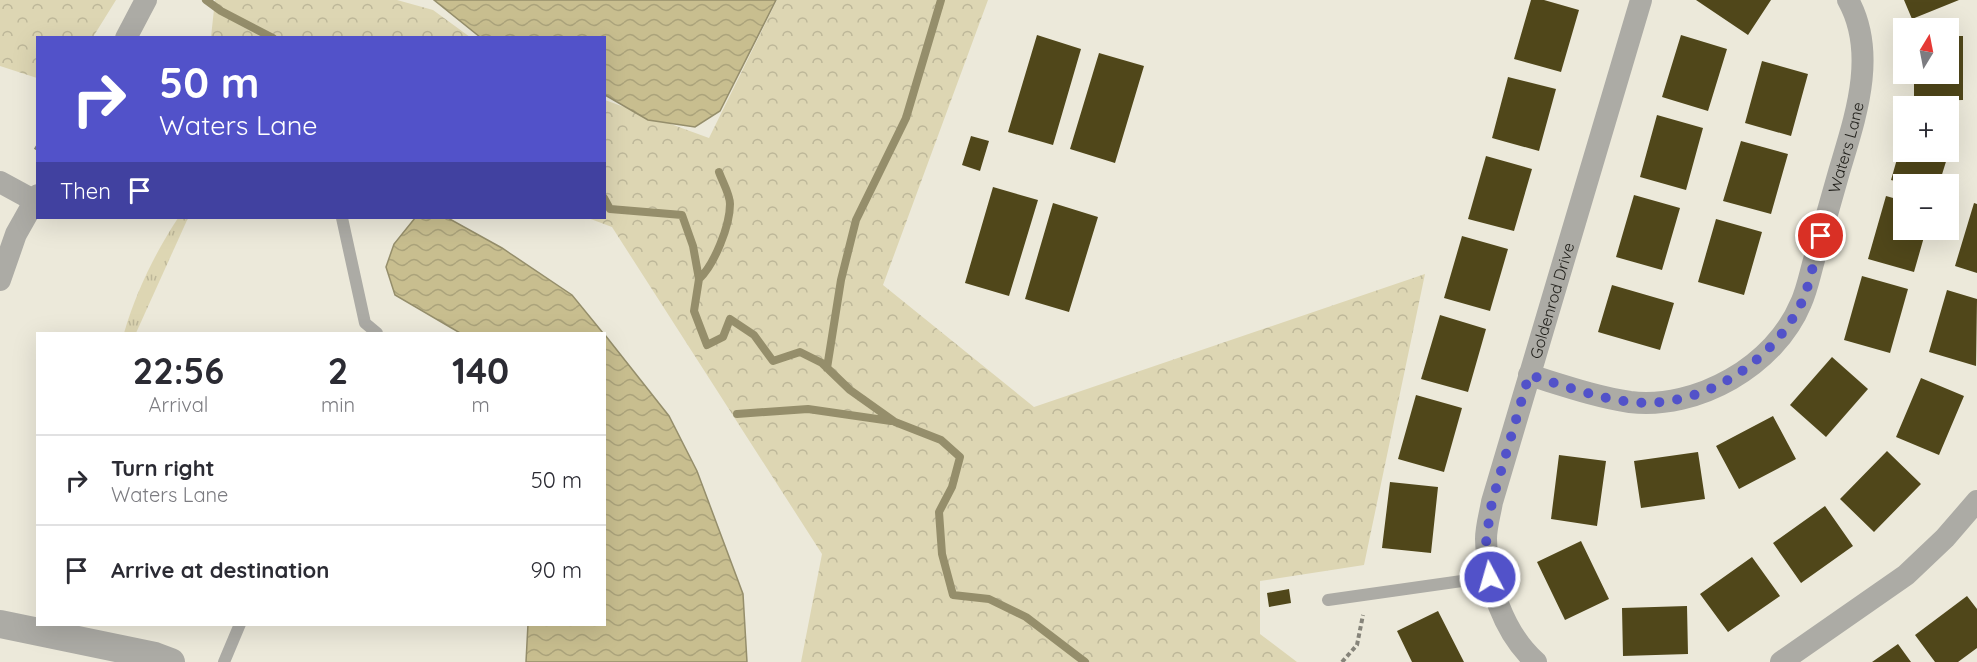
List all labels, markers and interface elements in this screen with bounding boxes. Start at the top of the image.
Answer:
north arrow [1893,18,1959,84]
map controls [1893,18,1959,240]
text: 50 m [159,56,259,109]
icon: right [60,60,138,138]
button: + [1893,96,1959,162]
street label: Waters Lane [1824,100,1868,195]
text: Waters Lane [159,108,318,142]
icon: arrive [123,174,156,207]
button: − [1893,174,1959,240]
text: Then [60,177,111,205]
pin [1795,210,1846,261]
icon: arrive [1804,219,1837,252]
street label: Goldenrod Drive [1525,240,1579,361]
text: 22:56 [133,348,224,393]
text: 2 [328,348,348,393]
text: 140 [452,348,509,393]
text: Arrival [149,392,208,417]
text: min [321,392,355,417]
text: m [471,392,490,417]
text: Turn right [111,454,215,482]
icon: right [60,464,93,497]
text: 50 m [531,466,582,494]
text: Waters Lane [111,482,228,507]
position arrow [1458,545,1522,609]
icon: arrive [60,554,93,587]
text: Arrive at destination [111,556,329,584]
text: 90 m [531,556,582,584]

